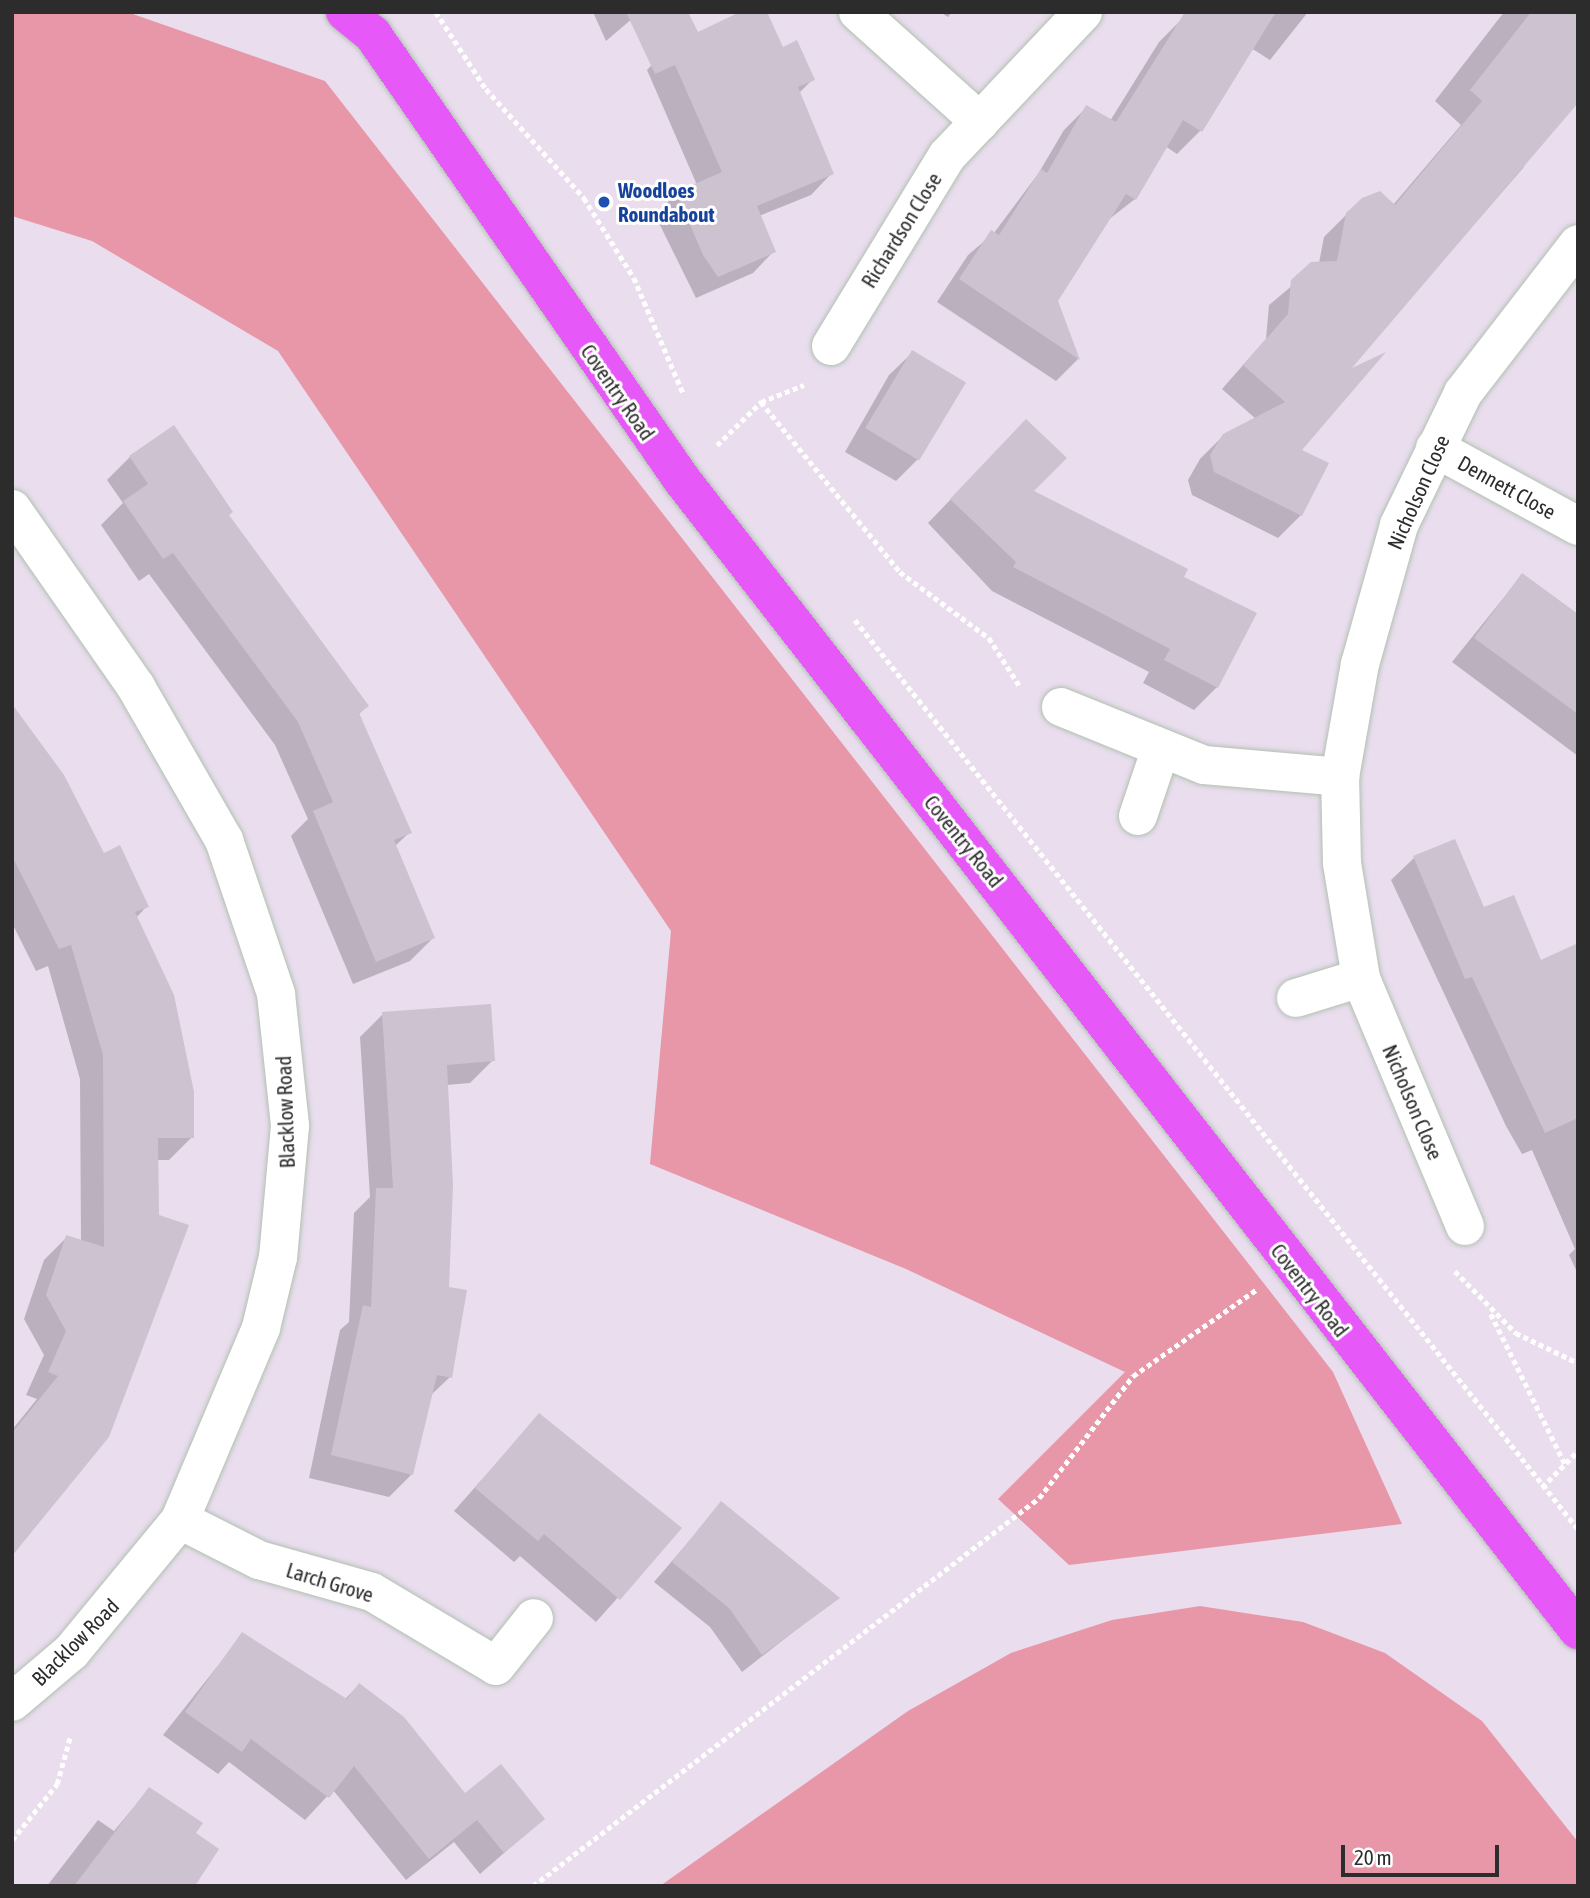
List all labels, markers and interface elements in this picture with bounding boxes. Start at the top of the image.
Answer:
street label: Richardson Close [856,168,946,292]
place label: Woodloes Roundabout [618,177,714,227]
marker: Woodloes Roundabout [596,194,612,210]
street label: Coventry Road [576,339,660,445]
street label: Nicholson Close [1382,431,1454,553]
street label: Dennett Close [1454,450,1560,524]
street label: Coventry Road [919,790,1009,892]
street label: Nicholson Close [1377,1041,1449,1163]
street label: Blacklow Road [270,1055,300,1169]
street label: Coventry Road [1266,1238,1354,1342]
street label: Larch Grove [283,1557,377,1607]
street label: Blacklow Road [26,1593,124,1691]
scale bar [1345,1832,1502,1876]
text: 20 m [1354,1845,1392,1869]

